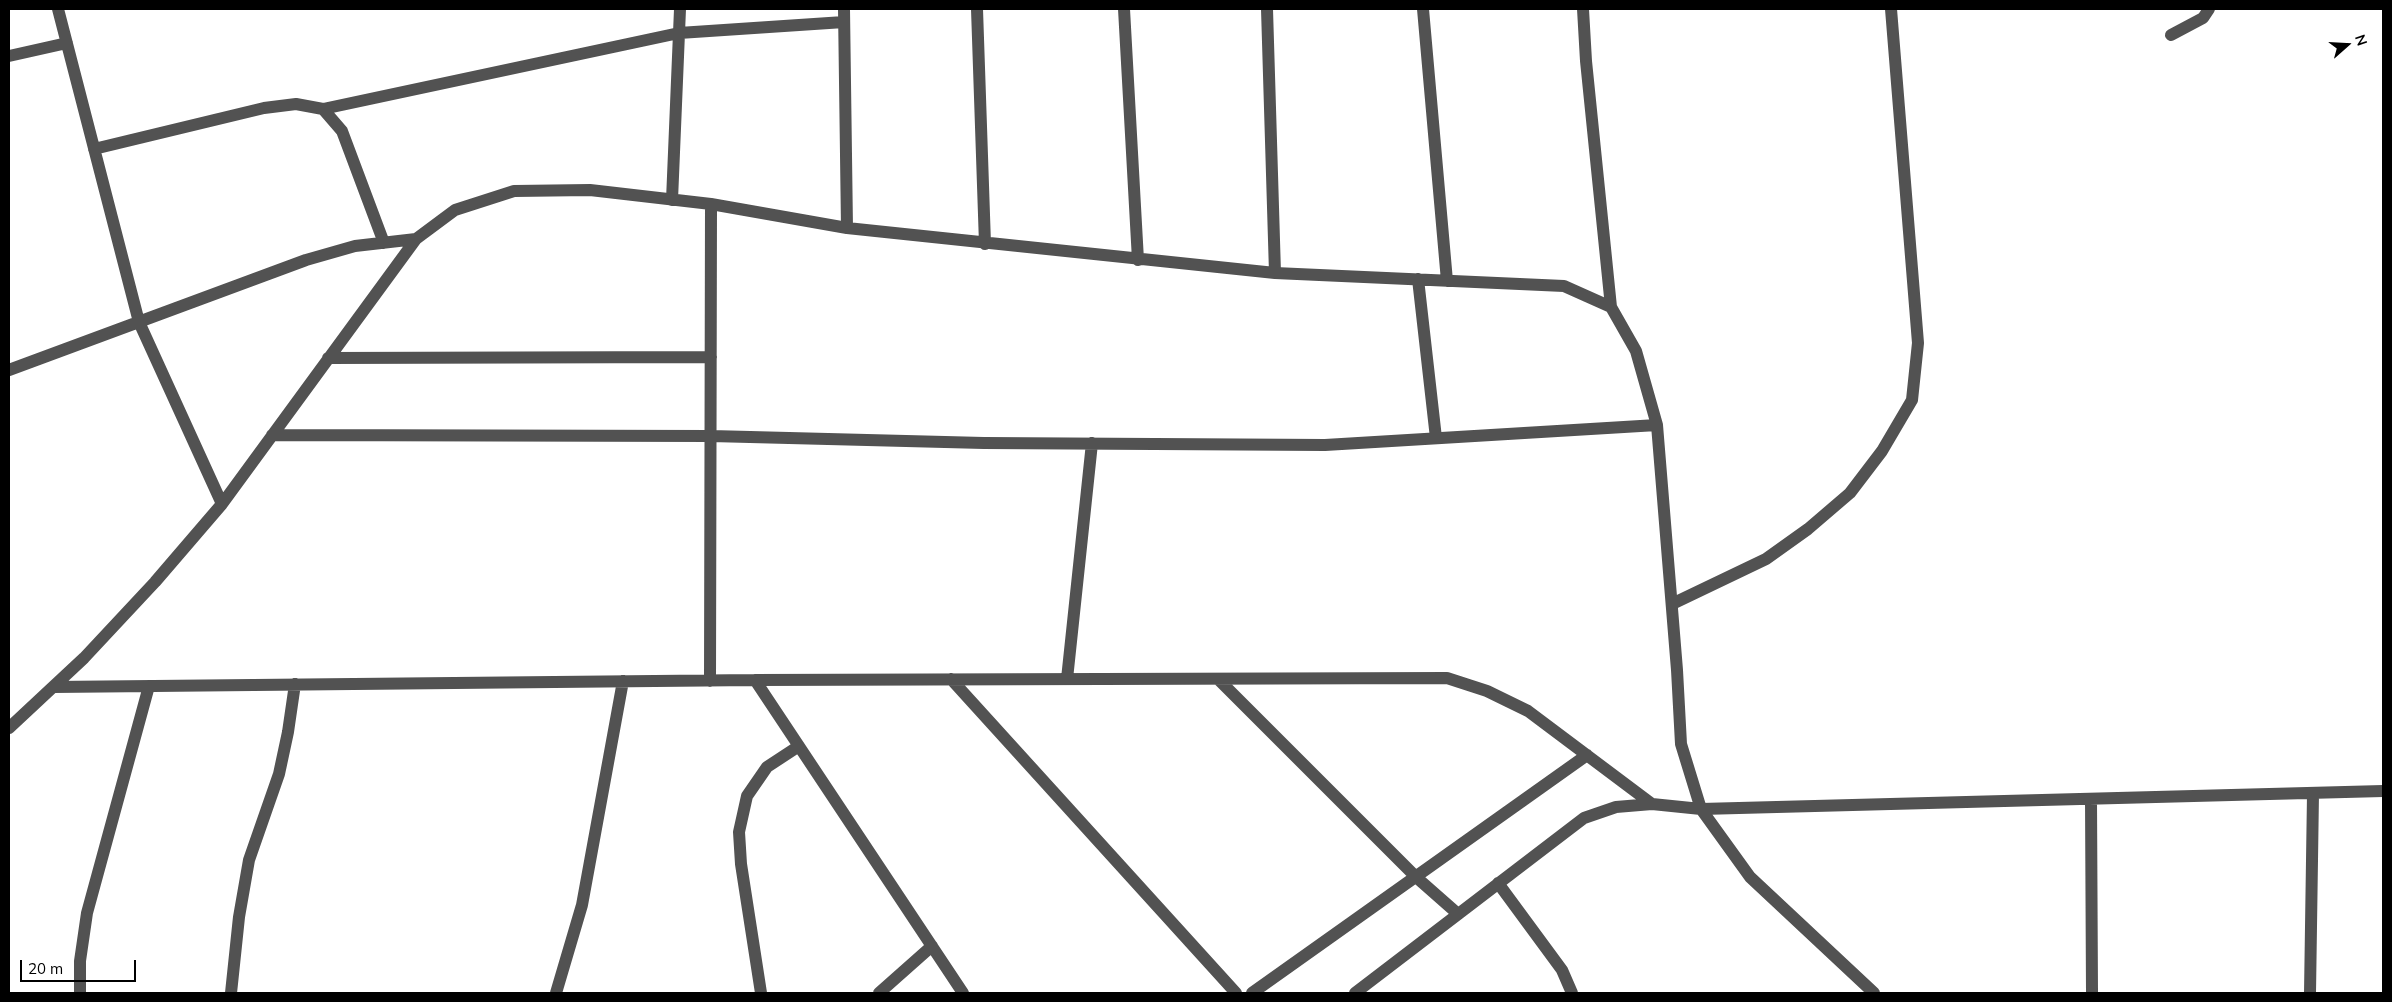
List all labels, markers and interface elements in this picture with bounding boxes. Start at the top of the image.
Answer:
north arrow [2322,20,2372,70]
text: N [2351,32,2371,48]
scale bar [22,950,139,982]
text: 20 m [28,959,63,978]

